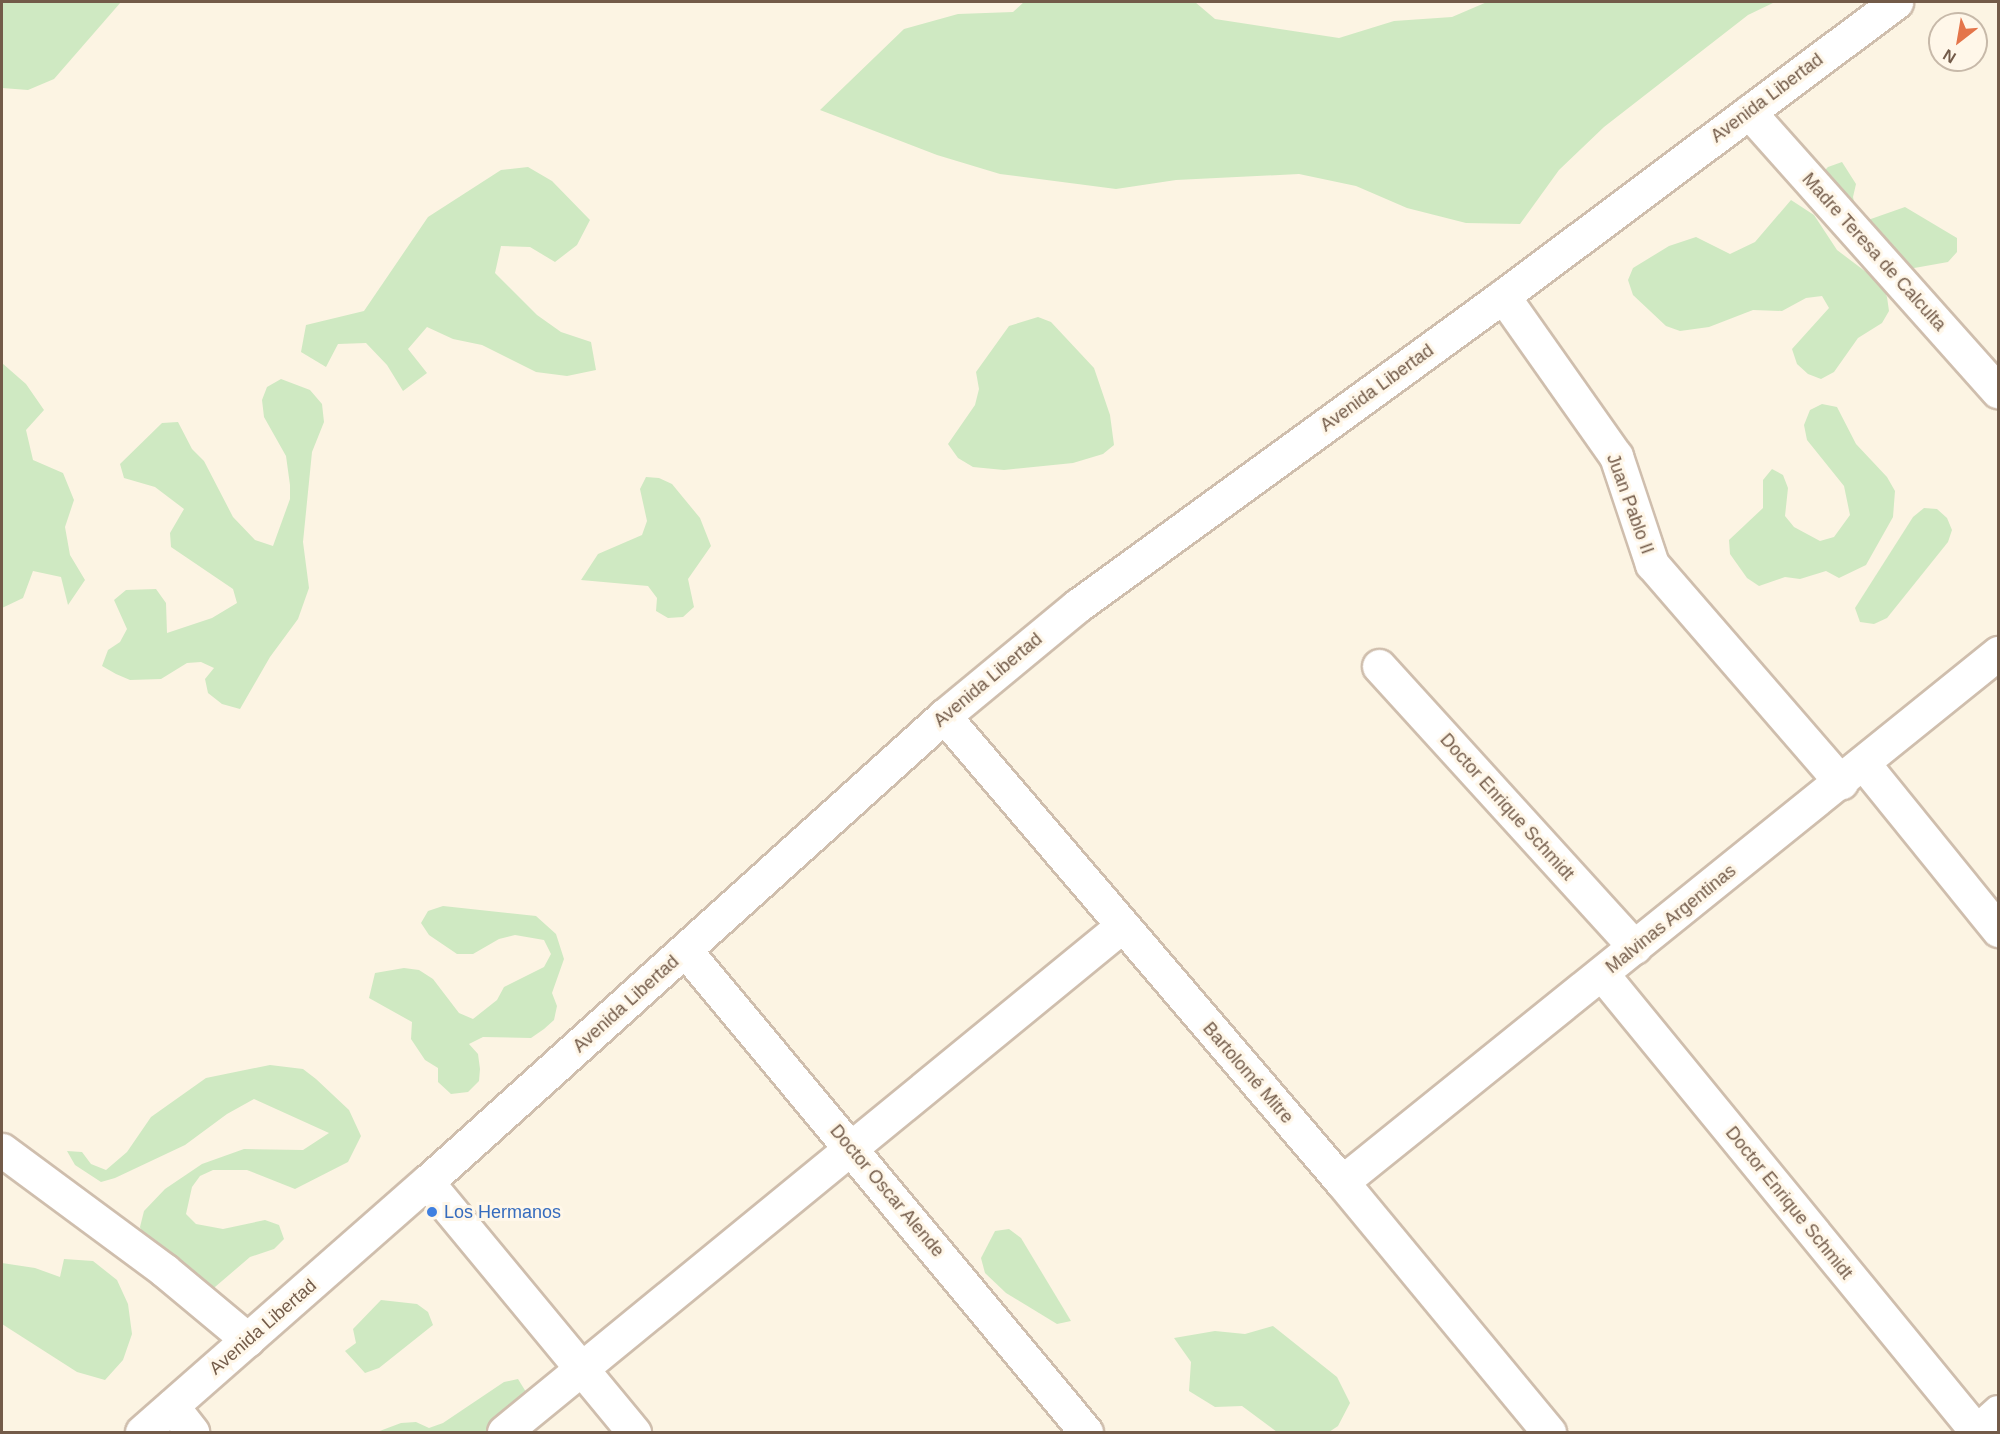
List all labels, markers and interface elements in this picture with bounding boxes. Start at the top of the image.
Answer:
north arrow [1928,12,1988,72]
text: N [1940,46,1959,66]
street label: Avenida Libertad [1707,49,1827,147]
street label: Madre Teresa de Calculta [1797,169,1951,335]
street label: Avenida Libertad [1316,340,1438,436]
street label: Juan Pablo II [1602,451,1658,557]
street label: Avenida Libertad [929,628,1047,732]
street label: Doctor Enrique Schmidt [1435,729,1579,885]
street label: Malvinas Argentinas [1601,860,1741,978]
street label: Avenida Libertad [569,951,683,1057]
street label: Bartolomé Mitre [1198,1018,1298,1128]
street label: Doctor Oscar Alende [825,1120,949,1262]
street label: Doctor Enrique Schmidt [1721,1122,1857,1284]
place label: Los Hermanos [444,1201,561,1223]
marker: Los Hermanos [425,1205,439,1219]
street label: Avenida Libertad [205,1275,321,1379]

